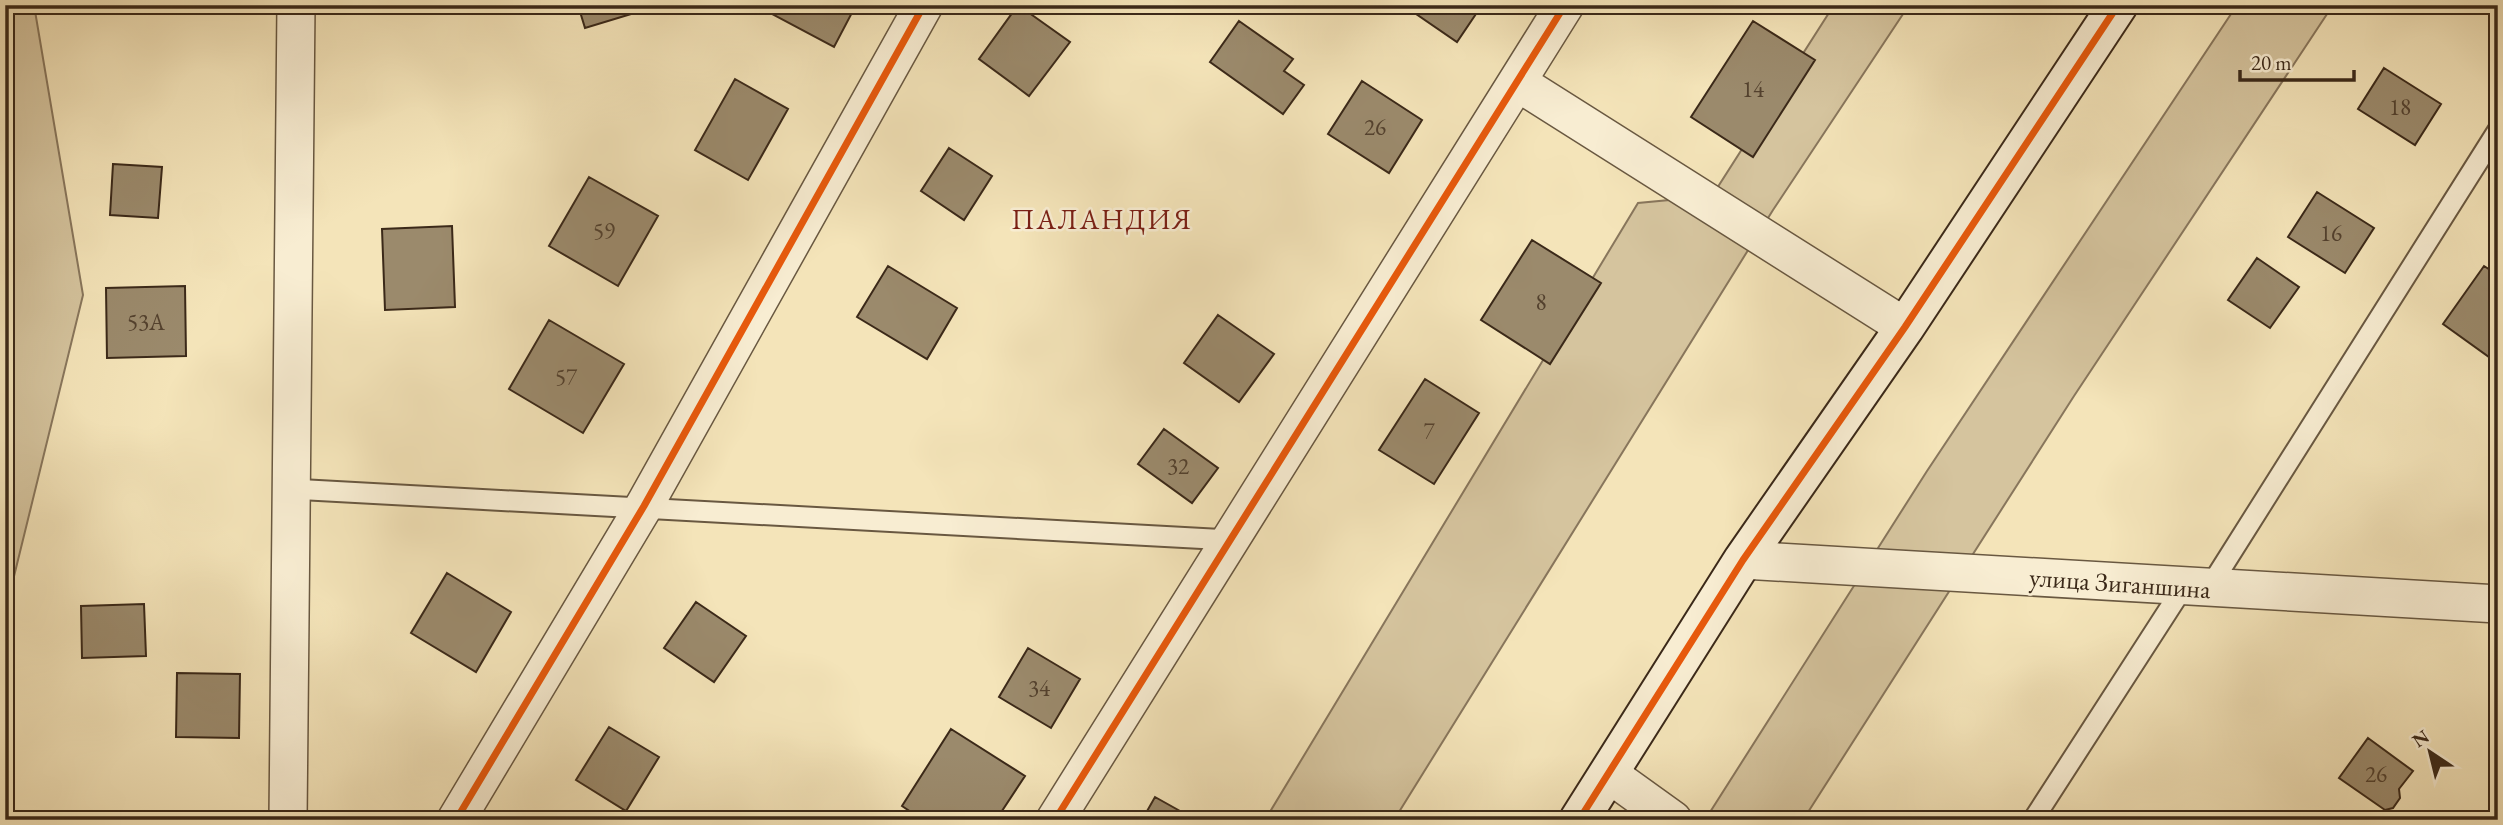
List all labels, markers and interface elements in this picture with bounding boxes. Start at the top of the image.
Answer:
scale bar [2240,38,2354,82]
text: 20 m [2251,49,2292,76]
house number: 14 [1742,74,1765,104]
house number: 18 [2389,92,2411,122]
house number: 26 [1364,112,1386,142]
district label: ПАЛАНДИЯ [1011,201,1193,237]
house number: 59 [593,216,615,246]
house number: 16 [2320,218,2342,248]
house number: 8 [1535,287,1547,317]
house number: 53А [127,307,166,337]
house number: 57 [555,362,578,392]
house number: 7 [1423,416,1435,446]
house number: 32 [1167,451,1189,481]
street label: улица Зиганшина [2028,560,2212,606]
house number: 34 [1028,673,1051,703]
north arrow [2394,716,2464,786]
text: N [2407,723,2435,753]
house number: 26 [2365,759,2387,789]

